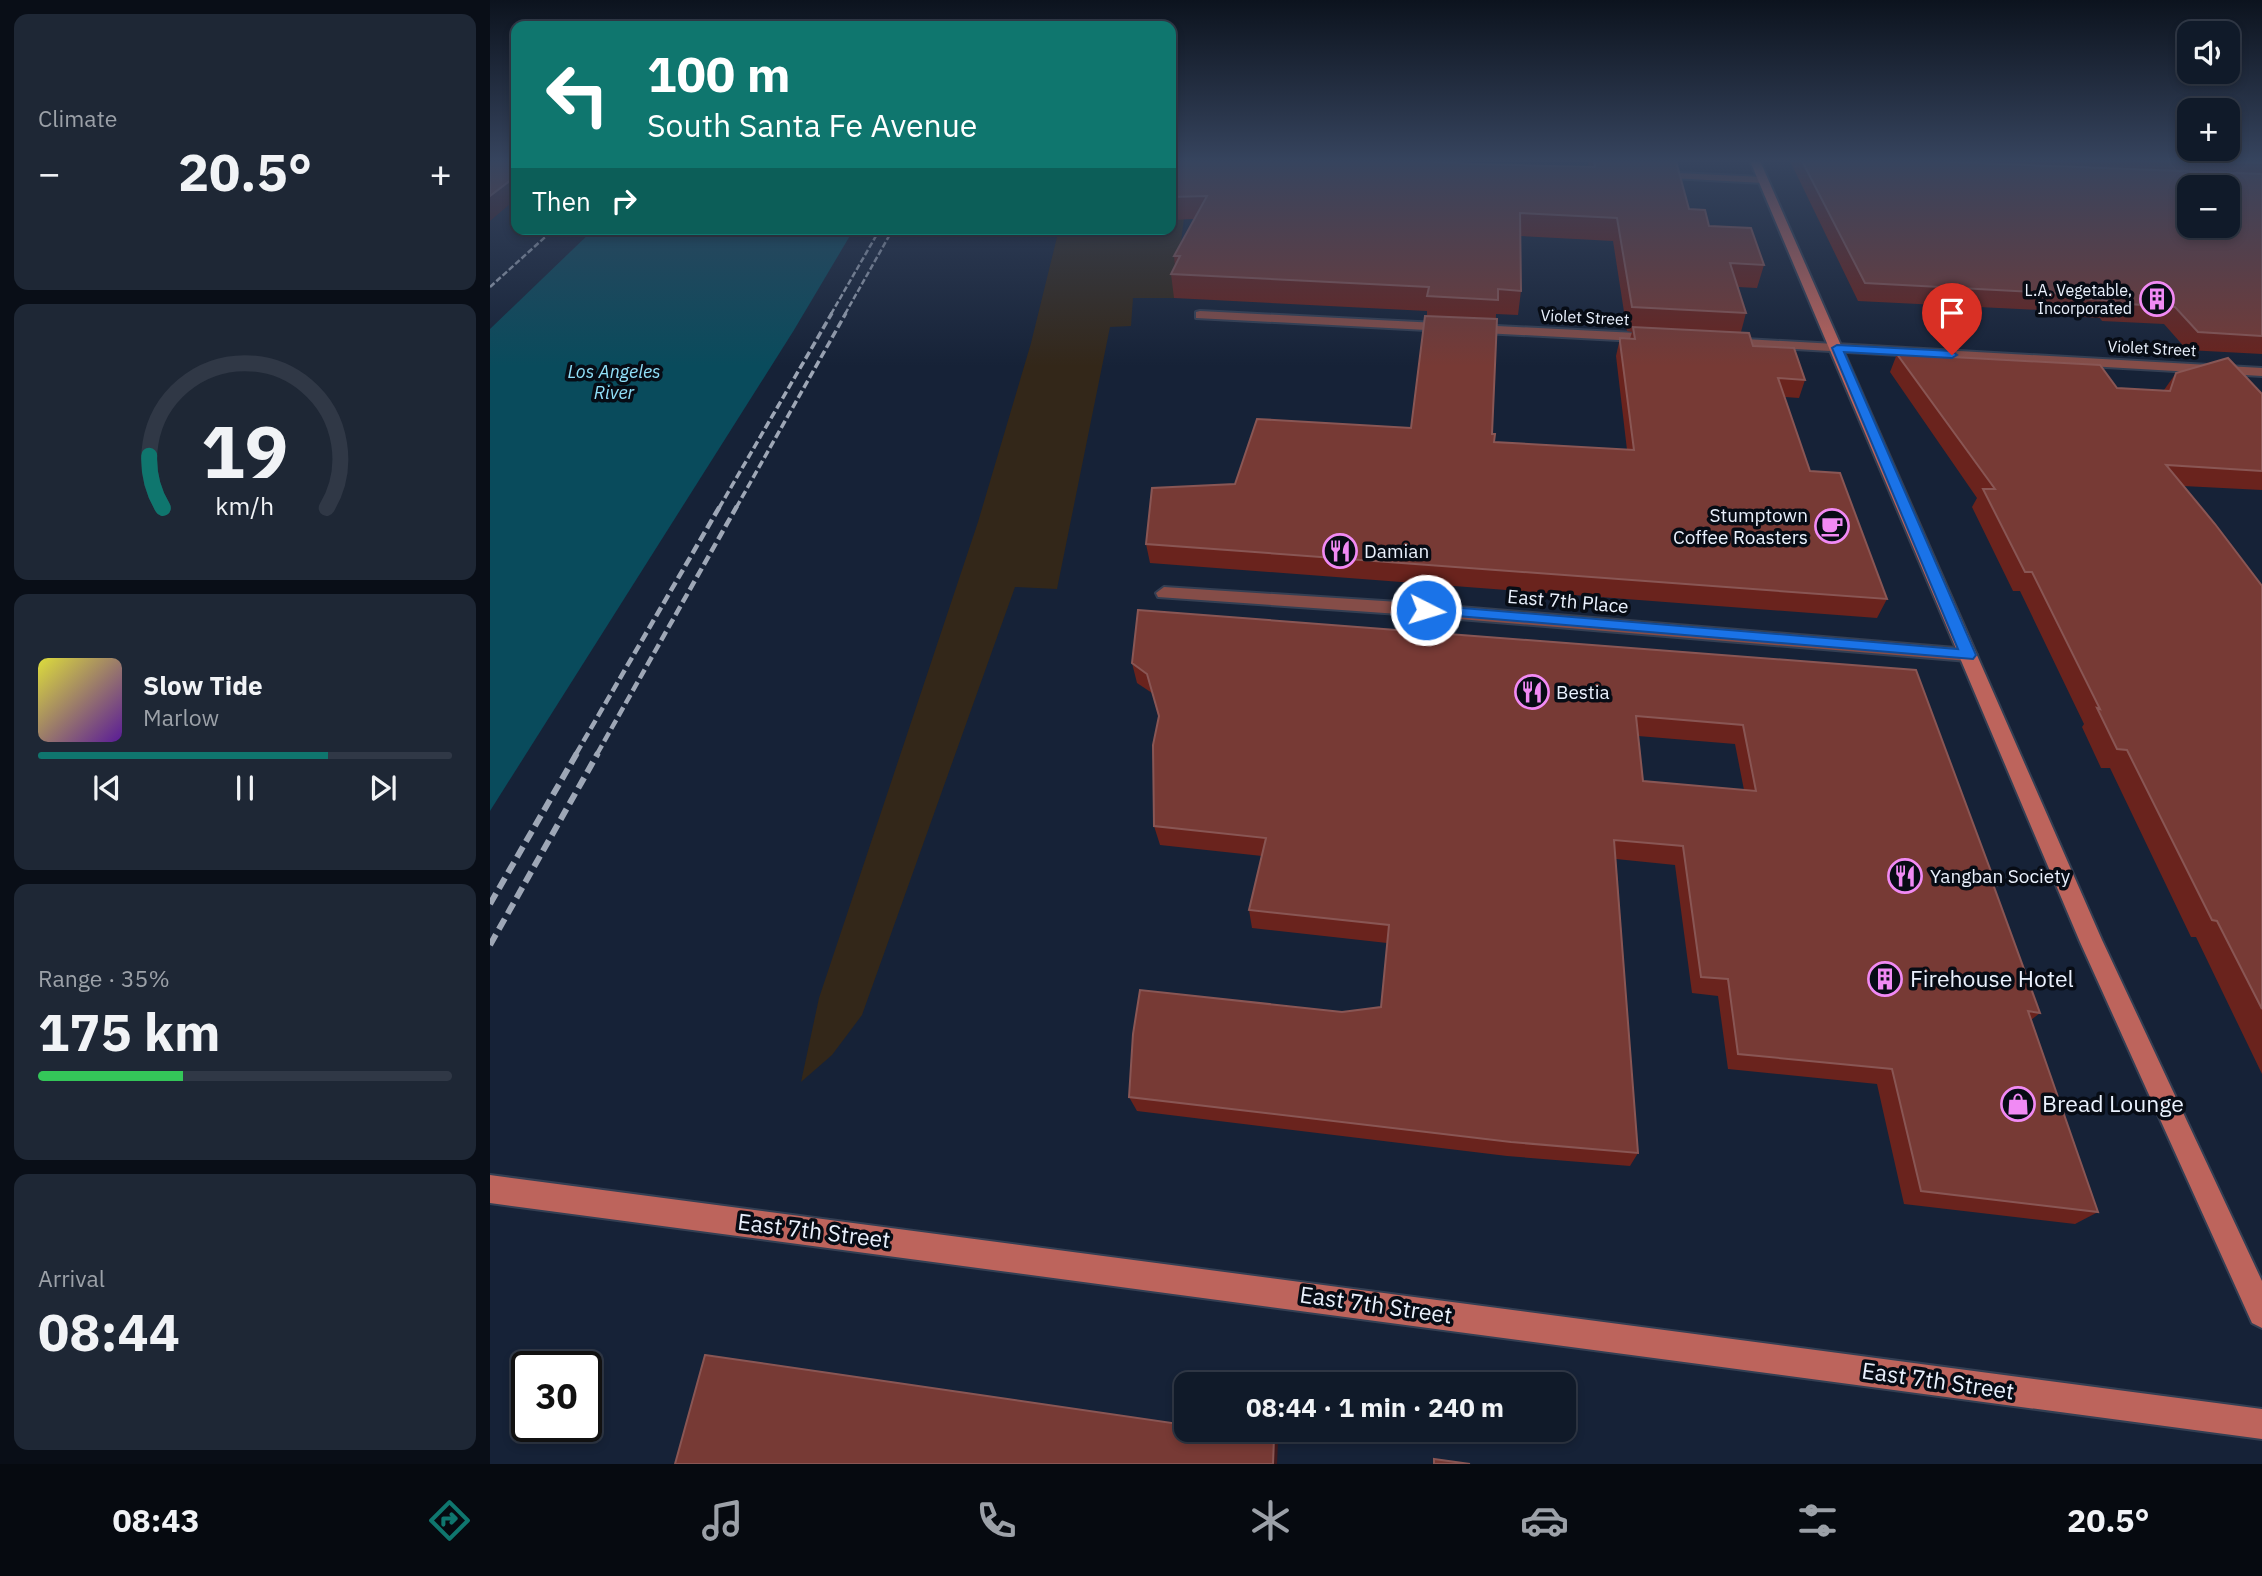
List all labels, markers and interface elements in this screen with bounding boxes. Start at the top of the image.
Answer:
map controls [2177,21,2240,238]
button: sound [2177,21,2240,84]
text: 100 m [647,42,791,105]
icon: left [532,49,623,140]
button: + [2177,98,2240,161]
text: Climate [38,103,117,133]
text: South Santa Fe Avenue [647,104,977,146]
text: 20.5° [178,138,312,205]
text: − [38,148,61,197]
text: + [429,148,452,197]
button: − [2177,175,2240,238]
icon: right [605,182,643,220]
text: Then [532,184,591,218]
place label: L.A. Vegetable, Incorporated [2025,280,2132,318]
building icon: L.A. Vegetable, Incorporated [2138,280,2176,318]
pin [1922,283,1982,355]
icon: arrive [1933,294,1971,332]
street label: Violet Street [1540,305,1630,329]
street label: Violet Street [2107,336,2197,360]
water label: Los Angeles River [567,360,661,404]
text: 19 [201,403,289,498]
text: km/h [216,489,274,522]
place label: Stumptown Coffee Roasters [1673,503,1808,549]
cafe icon: Stumptown Coffee Roasters [1813,507,1851,545]
restaurant icon: Damian [1321,532,1359,570]
place label: Damian [1364,539,1429,563]
position arrow [1389,573,1463,647]
street label: East 7th Place [1506,584,1630,618]
text: Slow Tide [143,668,263,702]
restaurant icon: Bestia [1513,673,1551,711]
place label: Bestia [1556,680,1610,704]
text: Marlow [143,702,219,732]
icon: previous [88,769,126,807]
icon: pause [226,769,264,807]
icon: next [364,769,402,807]
restaurant icon: Yangban Society [1886,857,1924,895]
place label: Yangban Society [1930,864,2071,888]
building icon: Firehouse Hotel [1866,960,1904,998]
text: Range · 35% [38,963,170,993]
place label: Firehouse Hotel [1910,963,2074,993]
text: 175 km [38,998,220,1065]
shop icon: Bread Lounge [1999,1085,2037,1123]
place label: Bread Lounge [2042,1088,2184,1118]
street label: East 7th Street [736,1206,892,1254]
text: Arrival [38,1263,105,1293]
street label: East 7th Street [1298,1278,1454,1330]
text: 08:44 [38,1298,180,1365]
speed limit sign: 30 [511,1351,602,1442]
street label: East 7th Street [1860,1354,2016,1406]
text: 08:44 · 1 min · 240 m [1246,1390,1504,1424]
icon: directions [425,1496,474,1545]
icon: music [698,1496,747,1545]
icon: phone [972,1496,1021,1545]
icon: climate [1246,1496,1295,1545]
icon: car [1520,1496,1569,1545]
icon: filters [1793,1496,1842,1545]
text: 08:43 [112,1499,200,1541]
text: 20.5° [2067,1499,2150,1541]

